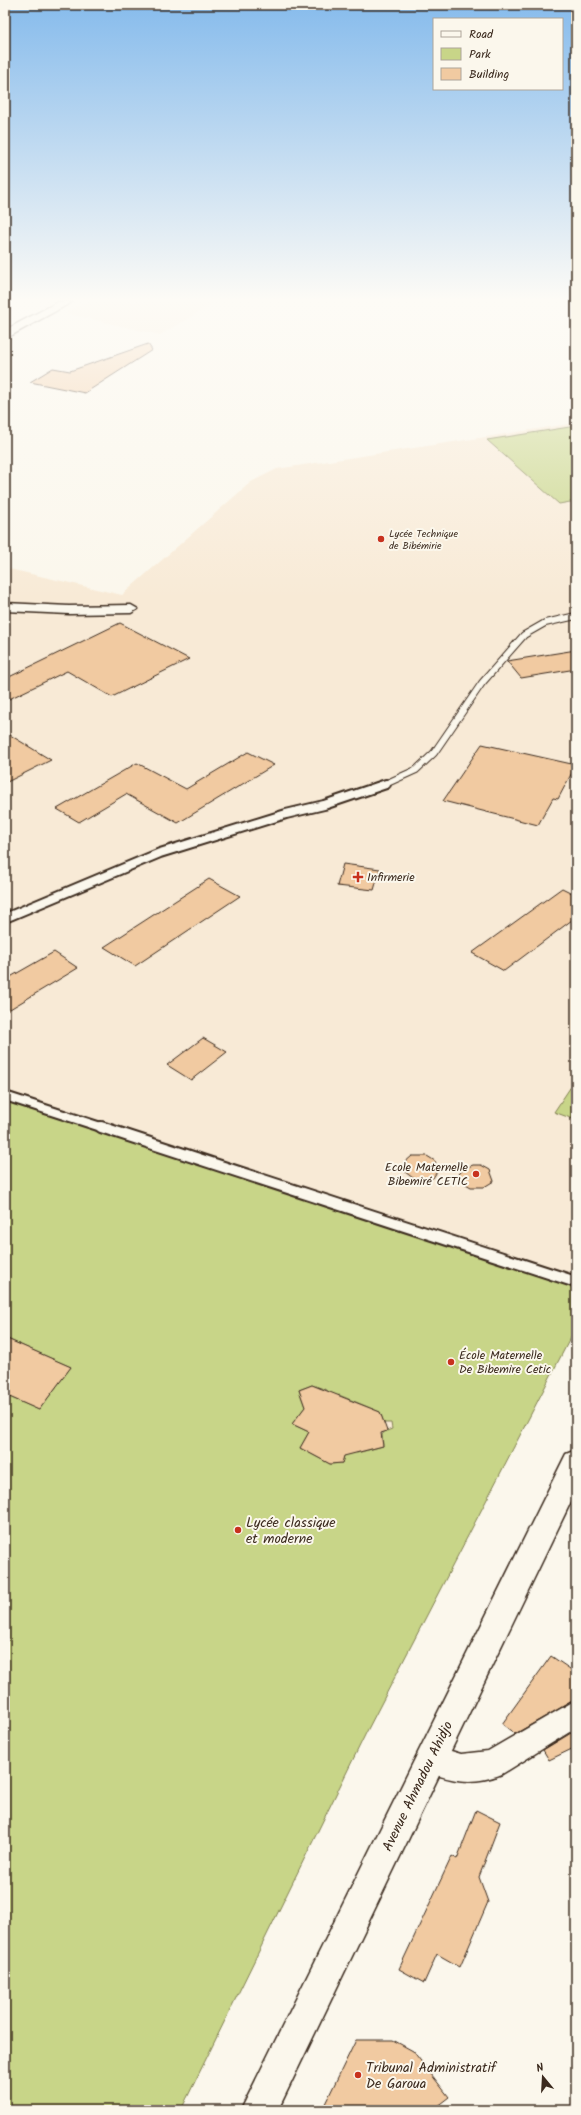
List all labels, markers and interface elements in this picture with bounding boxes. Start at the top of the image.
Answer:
legend [433,18,563,90]
text: Road [469,25,494,44]
text: Park [469,45,491,64]
text: Building [469,65,509,84]
place label: Lycée Technique de Bibémirie [389,526,458,554]
marker: Lycée Technique de Bibémirie [376,534,386,544]
place label: Infirmerie [367,868,415,887]
marker: Infirmerie [352,871,364,883]
place label: Ecole Maternelle Bibemiré CETIC [385,1158,469,1191]
marker: Ecole Maternelle Bibemiré CETIC [471,1169,481,1179]
place label: École Maternelle De Bibemire Cetic [459,1346,551,1379]
marker: École Maternelle De Bibemire Cetic [446,1357,456,1367]
place label: Lycée classique et moderne [246,1512,336,1550]
marker: Lycée classique et moderne [233,1525,243,1535]
street label: Avenue Ahmadou Ahidjo [377,1718,459,1855]
place label: Tribunal Administratif De Garoua [366,2057,498,2095]
north arrow [523,2057,563,2097]
text: N [534,2059,546,2078]
marker: Tribunal Administratif De Garoua [353,2070,363,2080]

